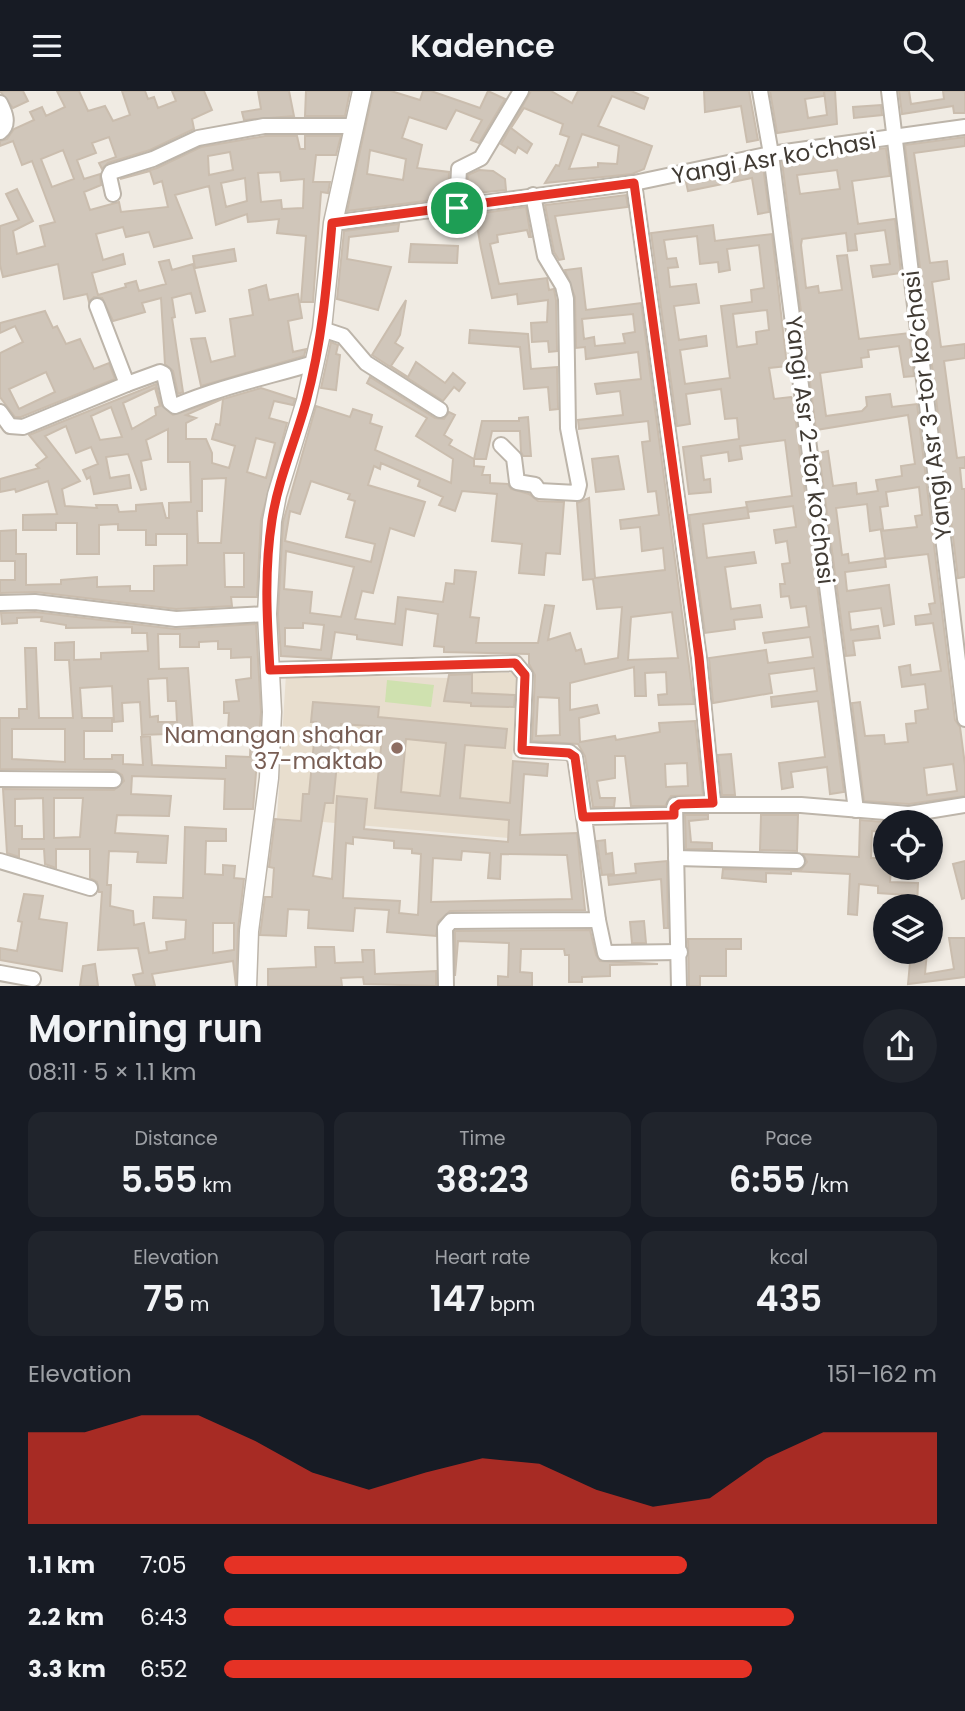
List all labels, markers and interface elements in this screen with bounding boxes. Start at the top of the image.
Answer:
text: Kadence [410,23,555,68]
icon: menu [28,27,66,65]
icon: search [899,27,937,65]
street label: Yangi Asr koʻchasi [669,124,879,192]
pin [427,178,487,238]
icon: arrive [438,189,476,227]
street label: Yangi Asr 3-tor koʼchasi [895,269,959,541]
street label: Yangi Asr 2-tor koʼchasi [778,314,842,586]
place label: Namangan shahar 37-maktab [164,719,383,777]
marker: Namangan shahar 37-maktab [389,740,405,756]
map controls [873,810,943,964]
button: locate [873,810,943,880]
button: layers [873,894,943,964]
text: Morning run [28,1002,263,1055]
button: share [863,1009,937,1083]
text: 08:11 · 5 × 1.1 km [28,1056,196,1088]
text: Distance [135,1125,218,1152]
text: Time [459,1125,506,1152]
text: Pace [765,1125,812,1152]
text: 5.55 [121,1155,197,1204]
text: 38:23 [436,1155,529,1204]
text: 6:55 [729,1155,805,1204]
text: km [197,1172,232,1199]
text: /km [805,1172,849,1199]
text: Elevation [133,1244,219,1271]
text: Heart rate [435,1244,530,1271]
text: kcal [769,1244,808,1271]
text: 75 [143,1274,185,1323]
text: 147 [430,1274,485,1323]
text: 435 [756,1274,822,1323]
text: m [185,1291,209,1318]
text: bpm [485,1291,535,1318]
text: Elevation [28,1358,132,1390]
text: 151–162 m [827,1358,937,1390]
text: 1.1 km [28,1549,95,1581]
text: 7:05 [140,1549,186,1581]
text: 2.2 km [28,1601,104,1633]
text: 6:43 [140,1601,188,1633]
text: 3.3 km [28,1653,106,1685]
text: 6:52 [140,1653,187,1685]

